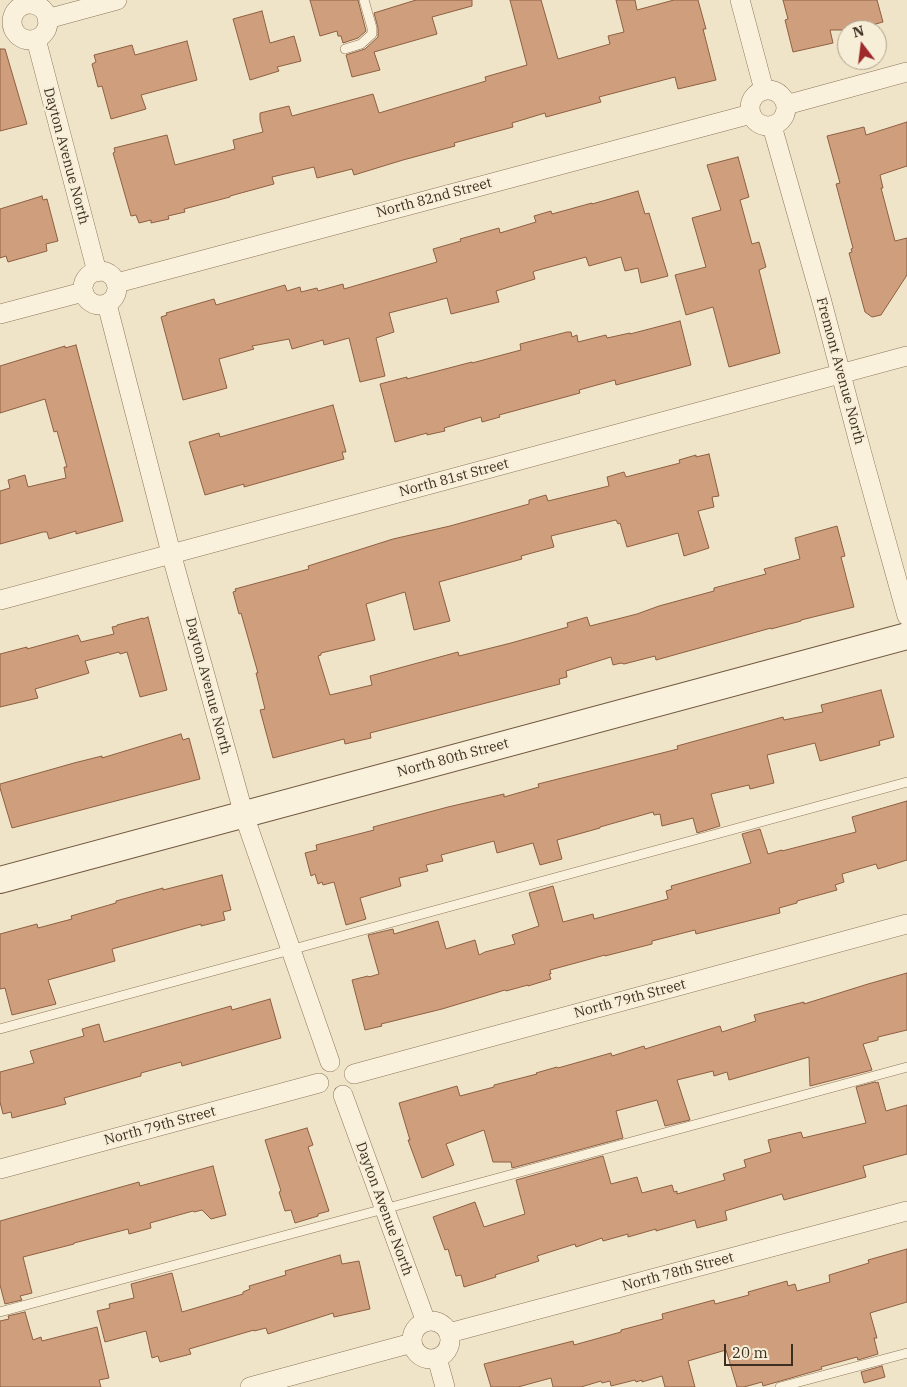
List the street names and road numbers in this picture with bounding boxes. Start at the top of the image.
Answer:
street label: Dayton Avenue North [40,86,92,226]
street label: North 82nd Street [374,175,494,221]
street label: Fremont Avenue North [812,296,868,446]
street label: North 81st Street [397,455,511,501]
street label: Dayton Avenue North [182,616,234,756]
street label: North 80th Street [395,735,511,781]
street label: North 79th Street [572,976,688,1022]
street label: North 79th Street [102,1103,218,1149]
street label: Dayton Avenue North [352,1140,416,1278]
street label: North 78th Street [620,1249,736,1295]

